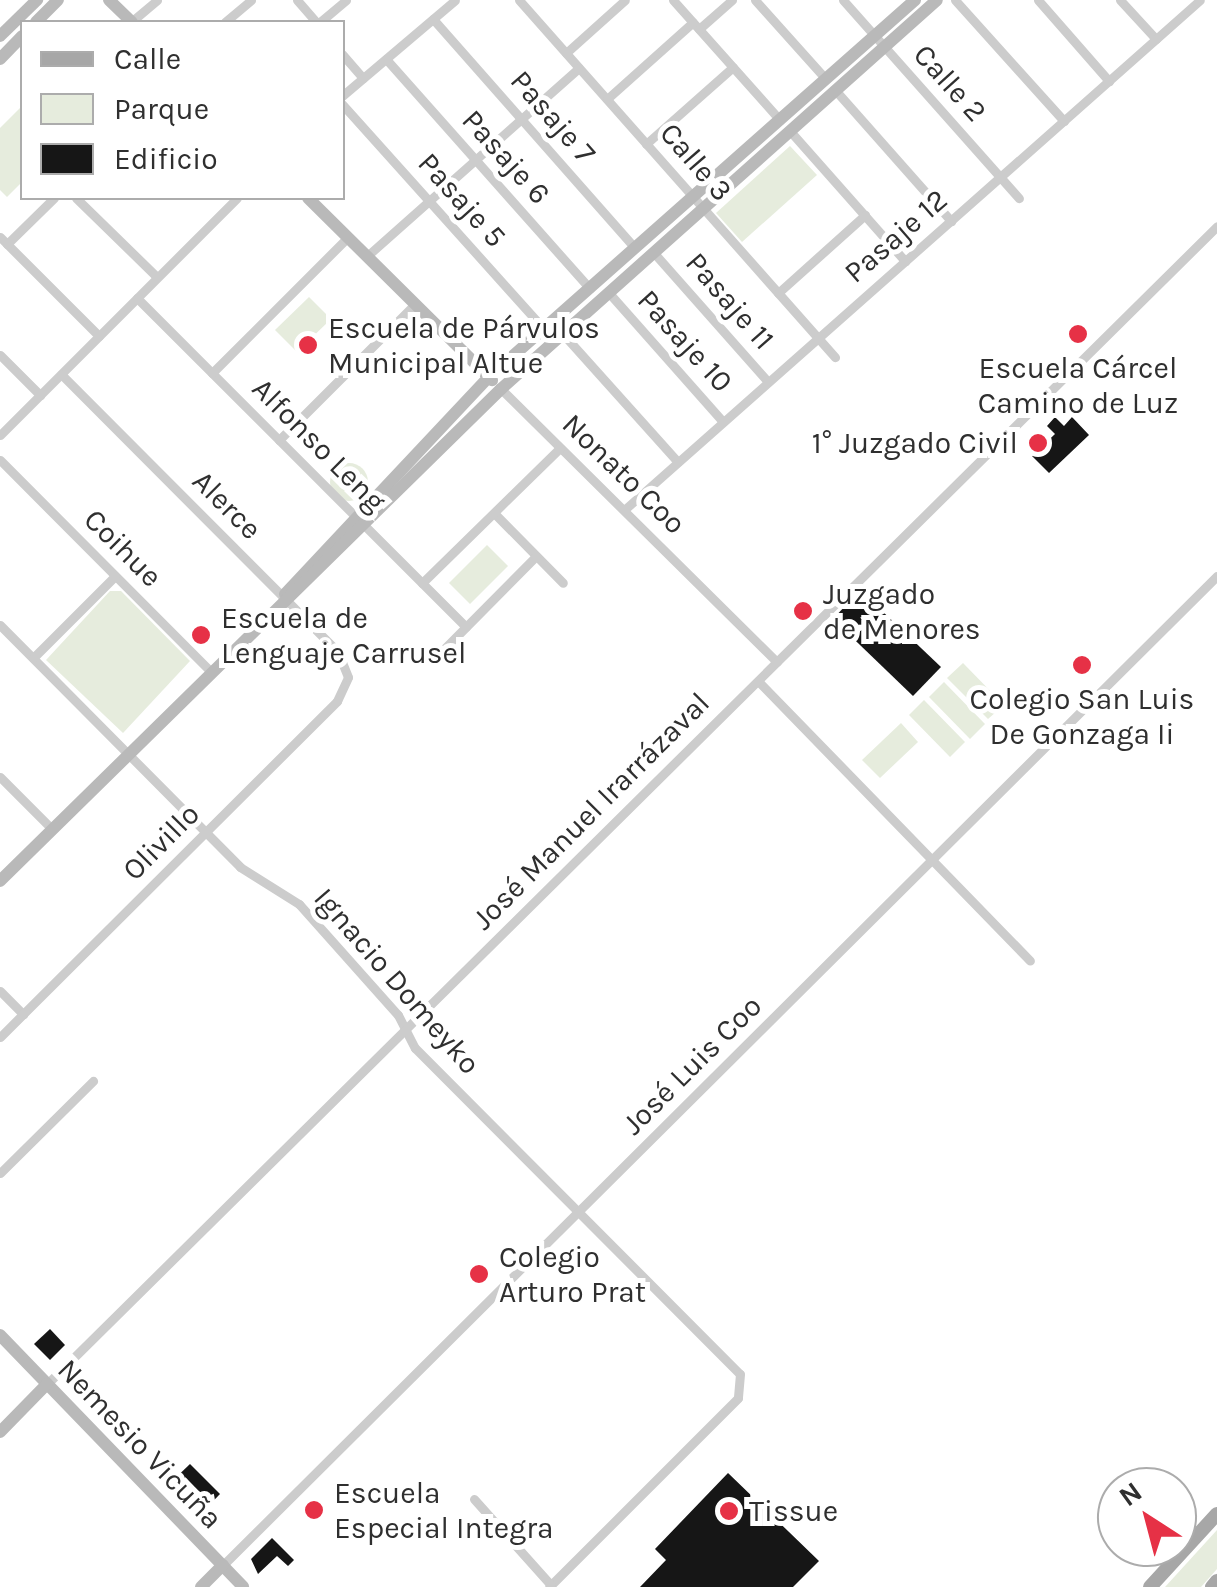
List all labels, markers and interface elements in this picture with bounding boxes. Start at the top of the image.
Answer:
legend [20,20,345,200]
street label: Calle 2 [906,37,994,129]
text: Calle [114,41,181,77]
street label: Pasaje 7 [503,63,603,171]
text: Parque [114,91,209,127]
street label: Pasaje 6 [454,102,558,212]
street label: Calle 3 [652,115,740,209]
text: Edificio [114,141,218,177]
street label: Pasaje 5 [410,145,514,255]
street label: Pasaje 12 [837,182,955,290]
street label: Pasaje 11 [678,245,782,357]
street label: Pasaje 10 [630,282,740,400]
place label: Escuela de Párvulos Municipal Altue [328,310,600,380]
marker: Escuela Cárcel Camino de Luz [1067,323,1089,345]
marker: Escuela de Párvulos Municipal Altue [297,334,319,356]
place label: Escuela Cárcel Camino de Luz [978,350,1178,420]
street label: Alfonso Leng [245,371,393,519]
street label: Nonato Coo [555,406,693,542]
place label: 1° Juzgado Civil [812,425,1018,461]
marker: 1° Juzgado Civil [1027,432,1049,454]
street label: Alerce [185,463,269,547]
street label: Coihue [77,502,169,594]
place label: Juzgado de Menores [823,576,981,646]
place label: Escuela de Lenguaje Carrusel [221,600,466,670]
marker: Juzgado de Menores [792,600,814,622]
marker: Escuela de Lenguaje Carrusel [190,624,212,646]
marker: Colegio San Luis De Gonzaga Ii [1071,654,1093,676]
place label: Colegio San Luis De Gonzaga Ii [970,681,1194,752]
street label: José Manuel Irarrázaval [465,685,717,937]
street label: Olivillo [115,796,207,888]
street label: Ignacio Domeyko [306,881,488,1081]
street label: José Luis Coo [615,988,769,1142]
place label: Colegio Arturo Prat [499,1239,646,1310]
marker: Colegio Arturo Prat [468,1263,490,1285]
street label: Nemesio Vicuña [50,1352,230,1536]
north arrow [1097,1467,1197,1567]
place label: Escuela Especial Integra [334,1475,554,1546]
text: N [1112,1475,1148,1513]
place label: Tissue [749,1493,838,1529]
marker: Escuela Especial Integra [303,1499,325,1521]
marker: Tissue [718,1500,740,1522]

